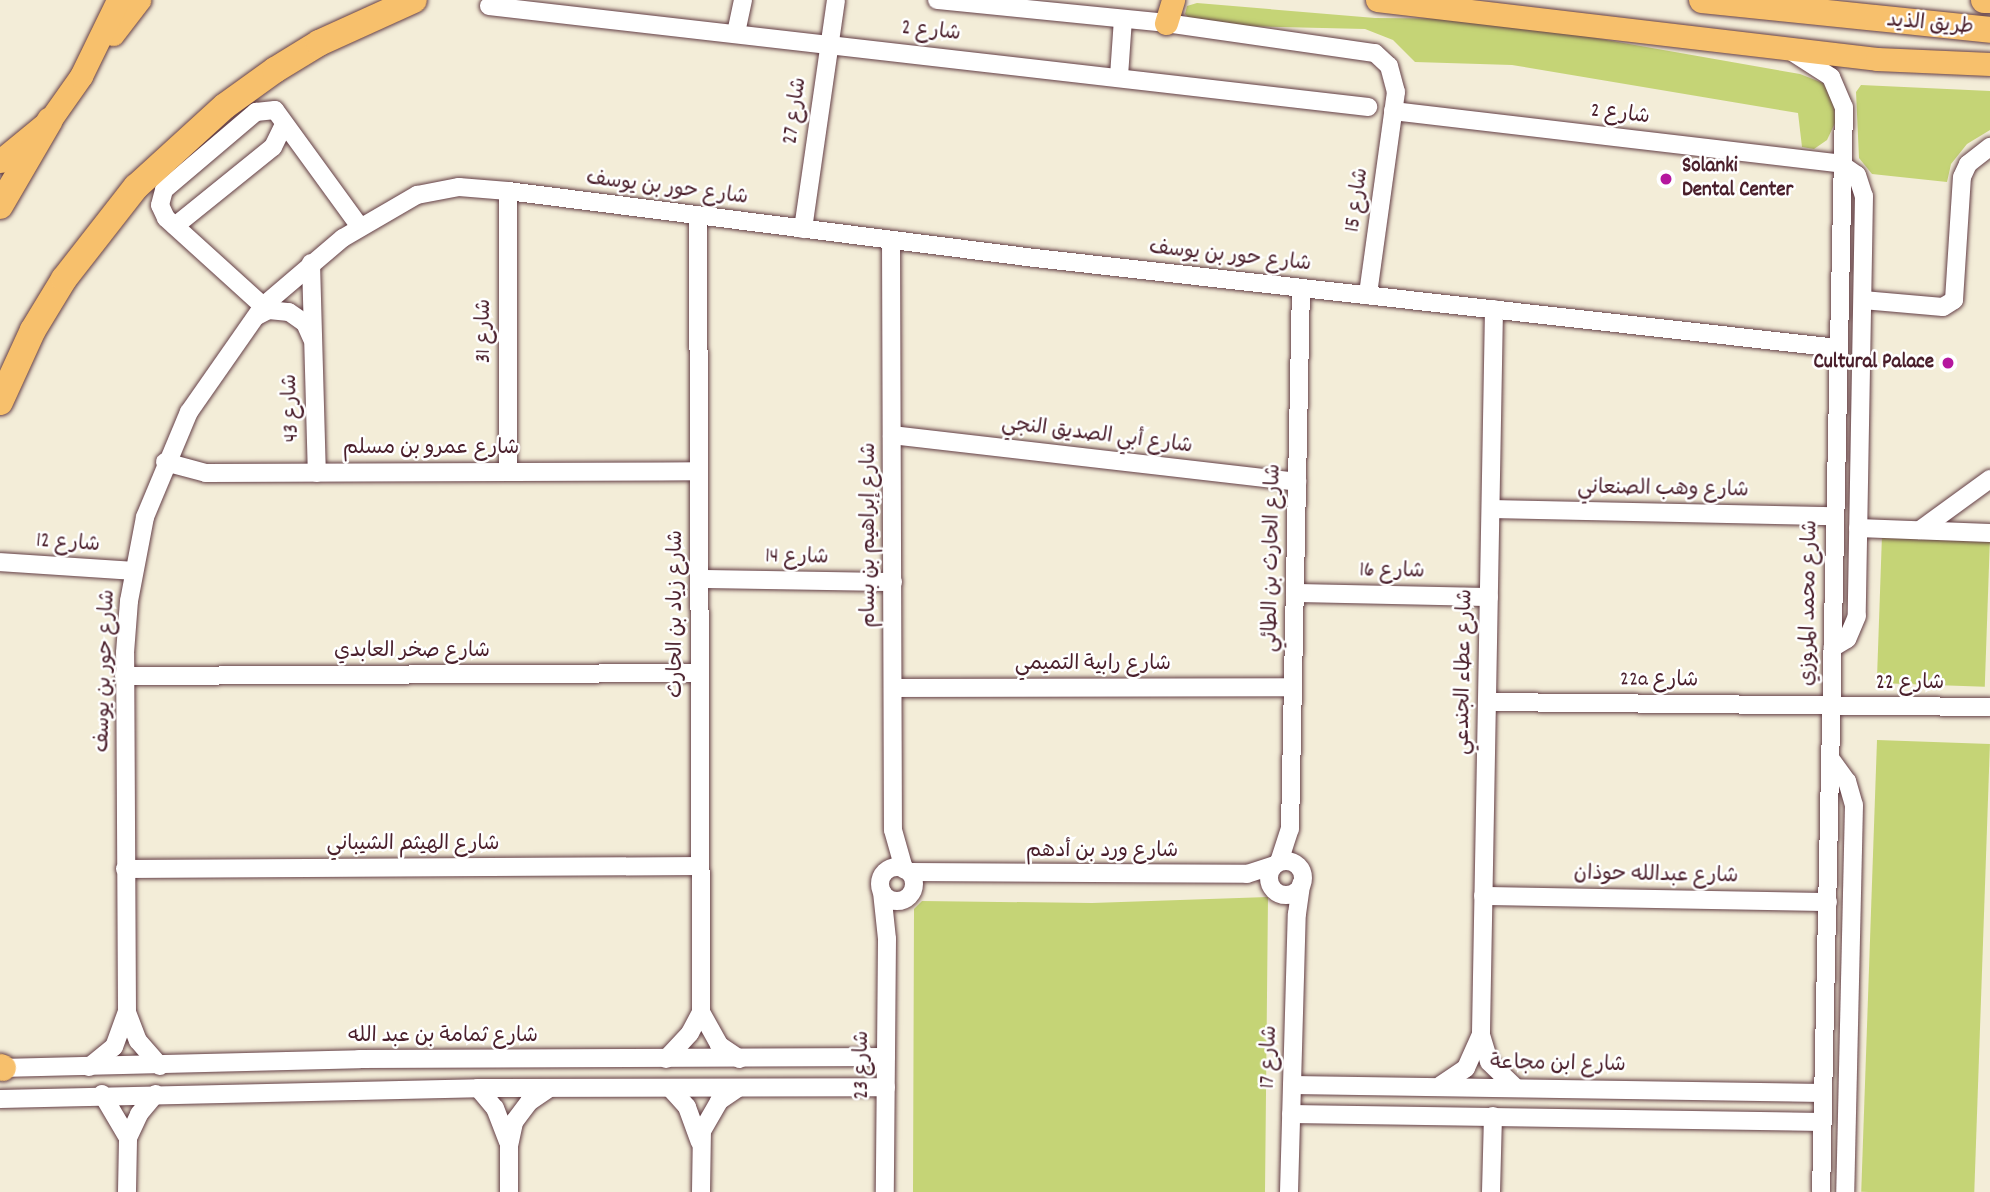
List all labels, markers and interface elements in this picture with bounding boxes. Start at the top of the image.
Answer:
street label: طريق الذيد [1885,9,1975,41]
street label: شارع 2 [900,16,962,48]
street label: شارع 27 [779,76,813,146]
street label: شارع 2 [1589,99,1651,131]
place label: Solanki Dental Center [1682,154,1793,204]
street label: شارع 15 [1341,166,1375,234]
street label: شارع حور بن يوسف [585,167,749,211]
marker: Solanki Dental Center [1656,169,1676,189]
street label: شارع حور بن يوسف [1148,236,1312,278]
street label: شارع 31 [472,299,498,363]
place label: Cultural Palace [1813,350,1934,376]
marker: Cultural Palace [1940,355,1956,371]
street label: شارع 43 [278,373,306,443]
street label: شارع أبي الصديق النجي [1000,412,1194,460]
street label: شارع عمرو بن مسلم [343,436,519,462]
street label: شارع إبراهيم بن بسام [857,442,883,628]
street label: شارع الحارث بن الطائي [1259,464,1287,652]
street label: شارع وهب الصنعاني [1577,476,1749,504]
street label: شارع محمد المروزي [1796,520,1824,686]
street label: شارع 12 [35,529,101,559]
street label: شارع زياد بن الحارث [664,530,690,698]
street label: شارع 14 [765,545,829,571]
street label: شارع 16 [1359,559,1425,585]
street label: شارع حور بن يوسف [91,589,121,753]
street label: شارع عطاء الجندعي [1451,589,1479,755]
street label: شارع صخر العابدي [334,639,490,665]
street label: شارع رابية التميمي [1015,652,1171,678]
street label: 22a شارع [1620,668,1698,694]
street label: شارع 22 [1876,671,1944,697]
street label: شارع الهيثم الشيباني [327,832,499,858]
street label: شارع ورد بن أدهم [1026,839,1178,865]
street label: شارع عبدالله حوذان [1573,862,1739,890]
street label: شارع ثمامة بن عبد الله [348,1024,538,1050]
street label: شارع 17 [1256,1025,1284,1089]
street label: شارع 23 [850,1031,876,1099]
street label: شارع ابن مجاعة [1490,1051,1626,1079]

